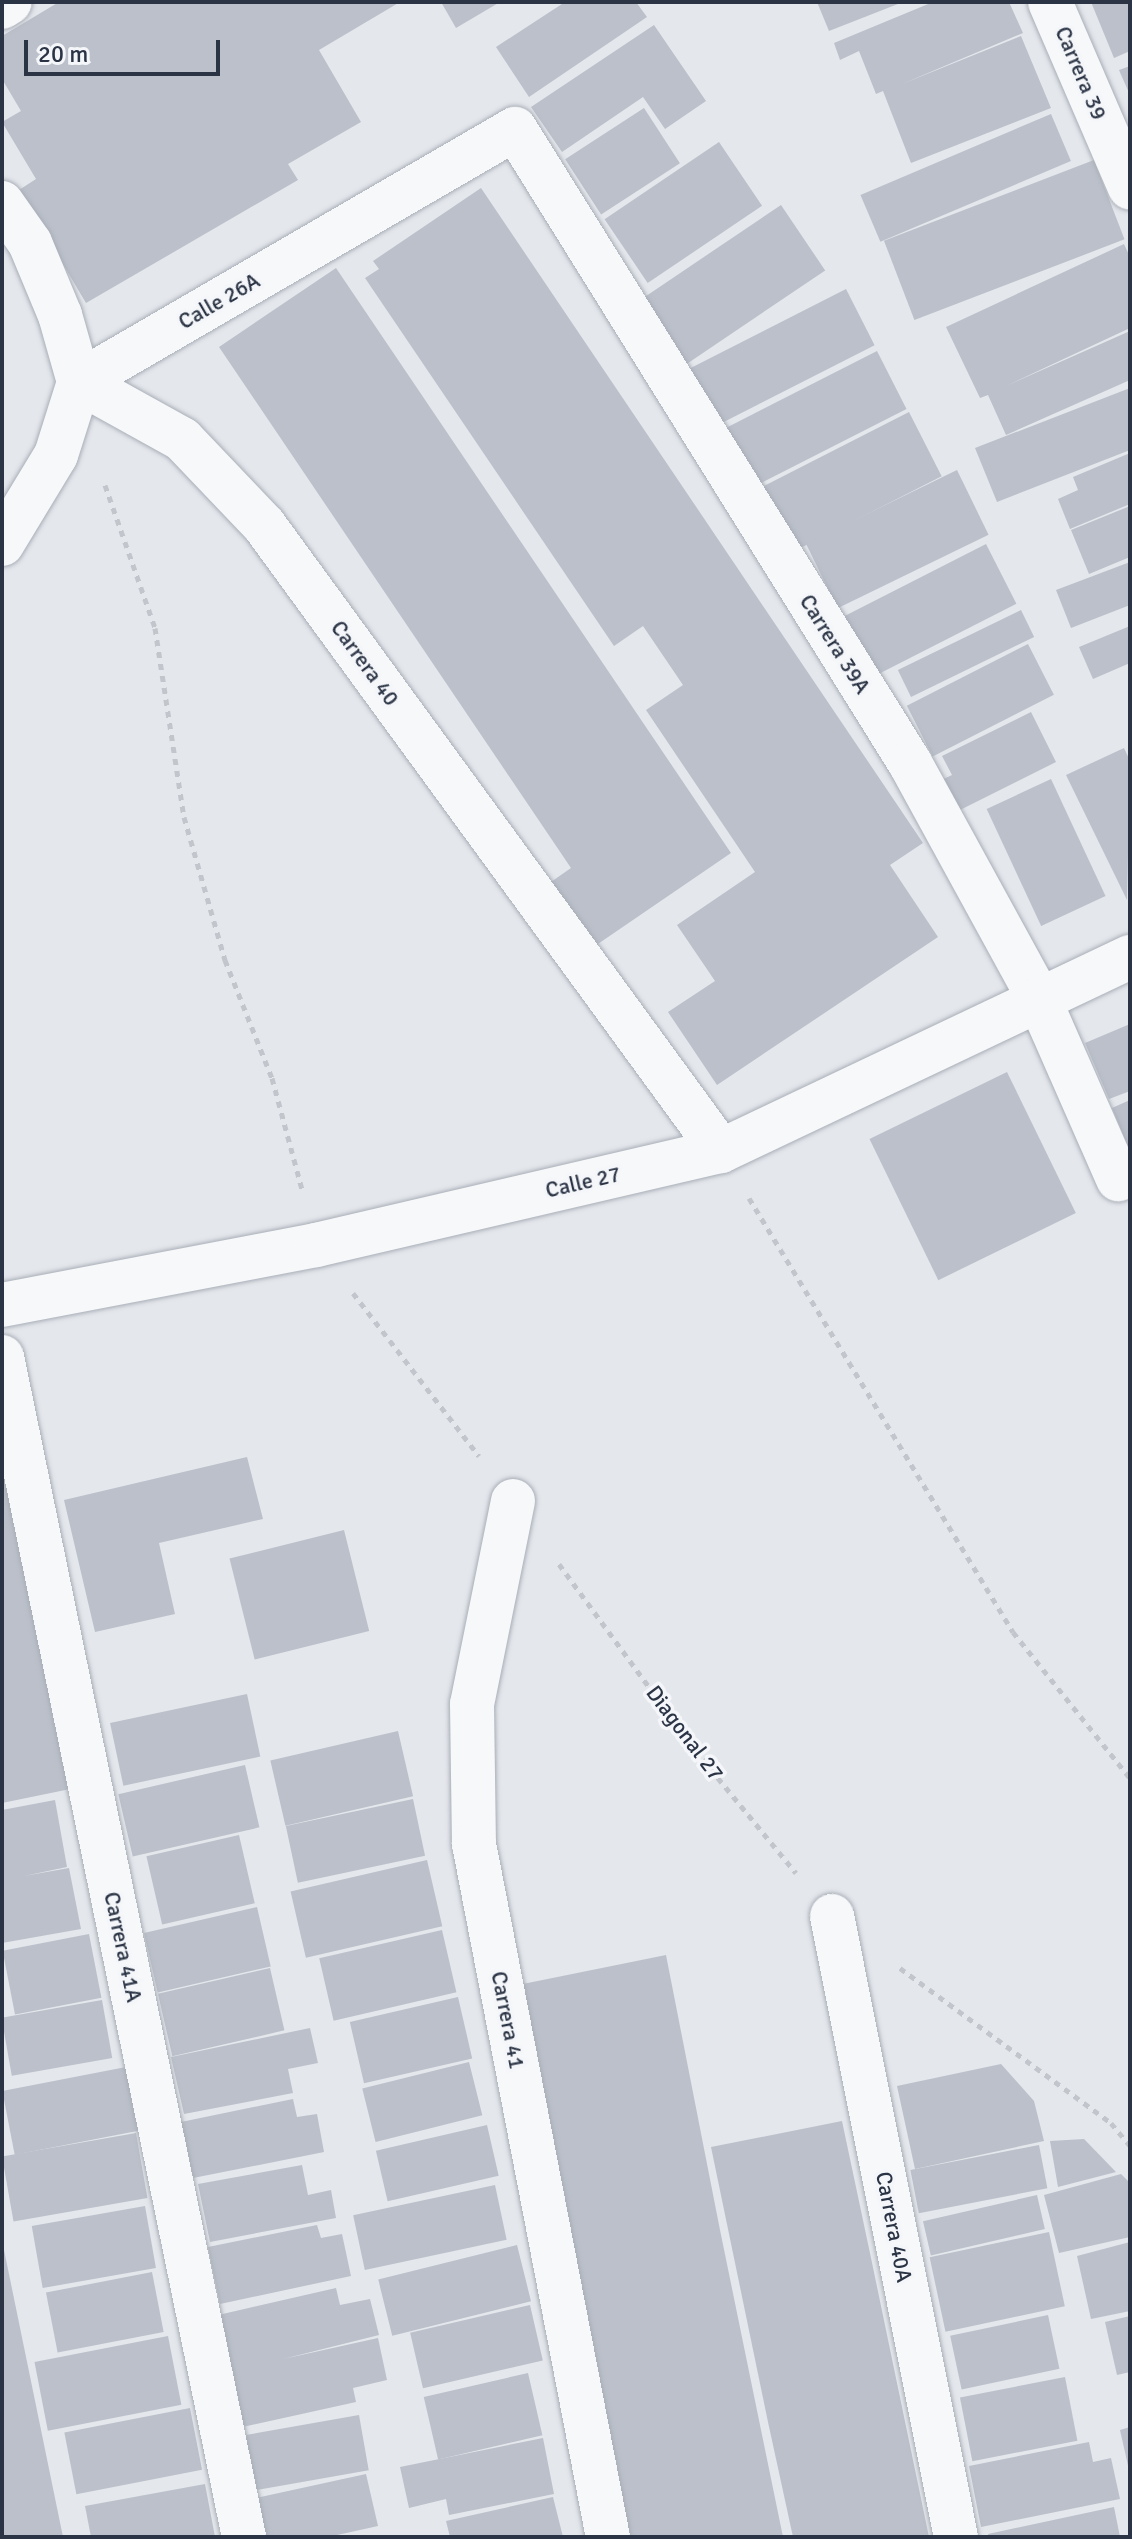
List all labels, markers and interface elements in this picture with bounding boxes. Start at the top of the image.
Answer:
street label: Carrera 39 [1050,22,1112,124]
scale bar [28,24,224,74]
text: 20 m [38,39,88,69]
street label: Calle 26A [174,267,264,335]
street label: Carrera 39A [794,589,876,699]
street label: Carrera 40 [325,615,405,711]
street label: Calle 27 [543,1161,623,1203]
street label: Diagonal 27 [641,1680,729,1786]
street label: Carrera 41A [98,1889,148,2005]
street label: Carrera 41 [486,1969,530,2071]
street label: Carrera 40A [870,2169,918,2285]

